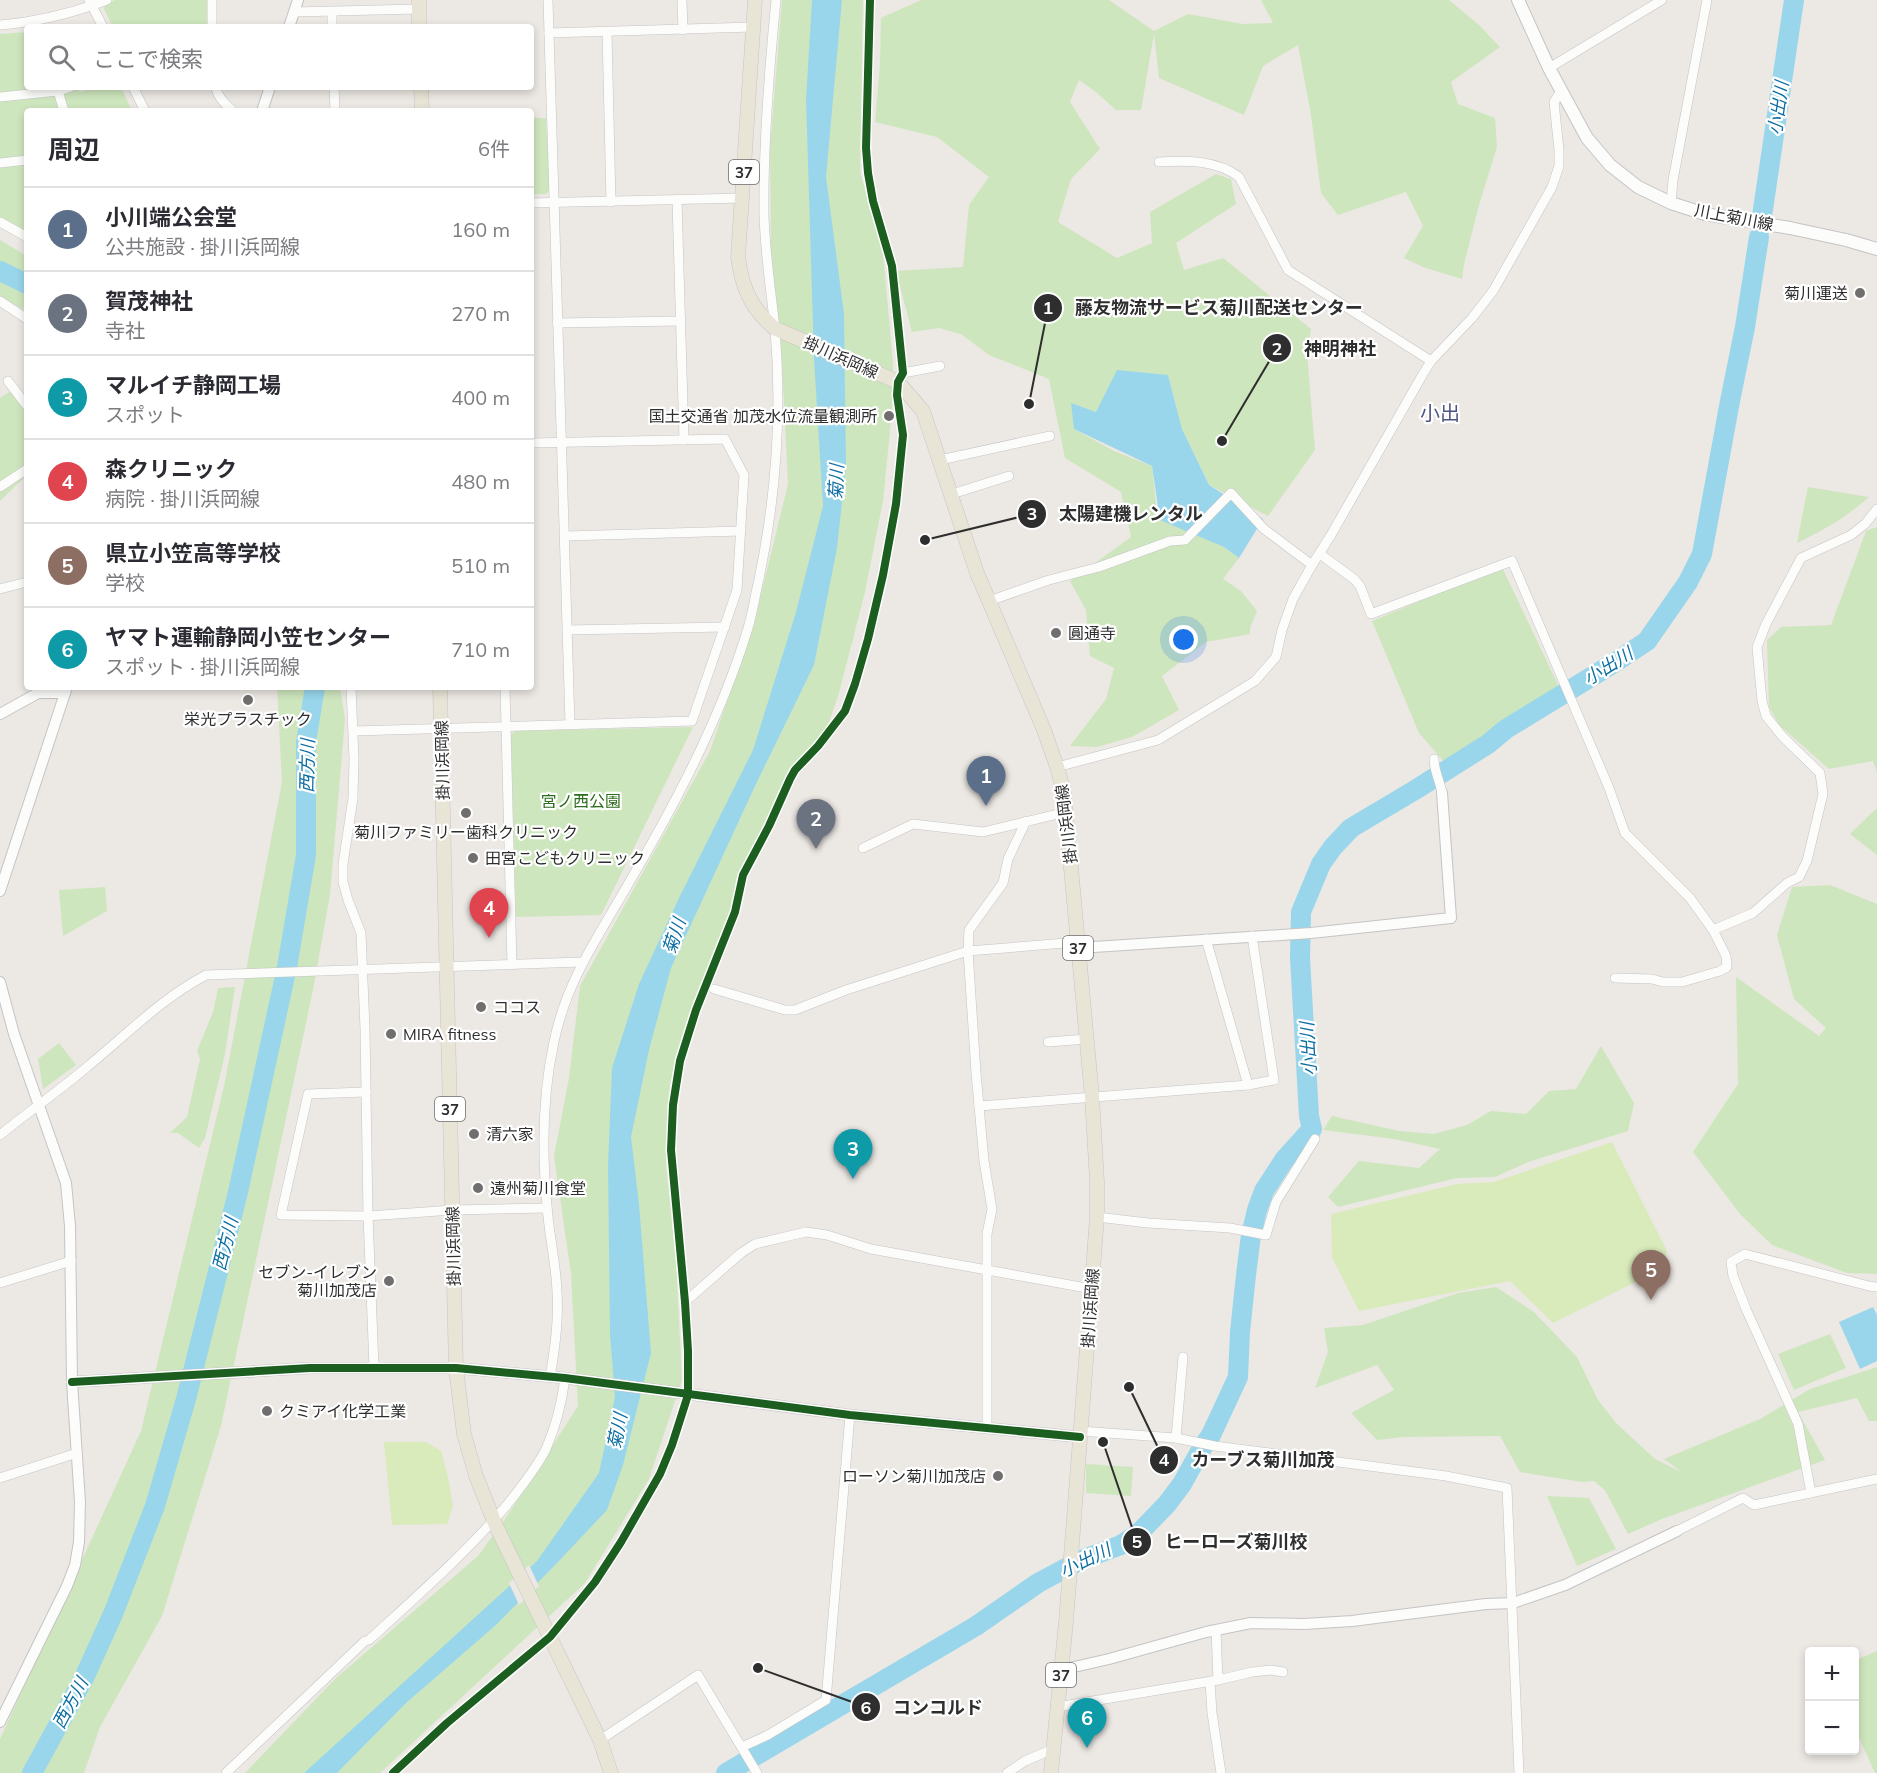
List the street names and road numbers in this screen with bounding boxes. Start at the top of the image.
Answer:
road number: 37 [729,160,759,184]
street label: 川上菊川線 [1693,200,1775,234]
street label: 掛川浜岡線 [800,332,882,382]
street label: 掛川浜岡線 [431,720,453,800]
street label: 掛川浜岡線 [1051,783,1081,865]
road number: 37 [1063,936,1093,960]
road number: 37 [435,1097,465,1121]
street label: 掛川浜岡線 [442,1206,464,1286]
street label: 掛川浜岡線 [1077,1267,1103,1349]
road number: 37 [1046,1663,1076,1687]

